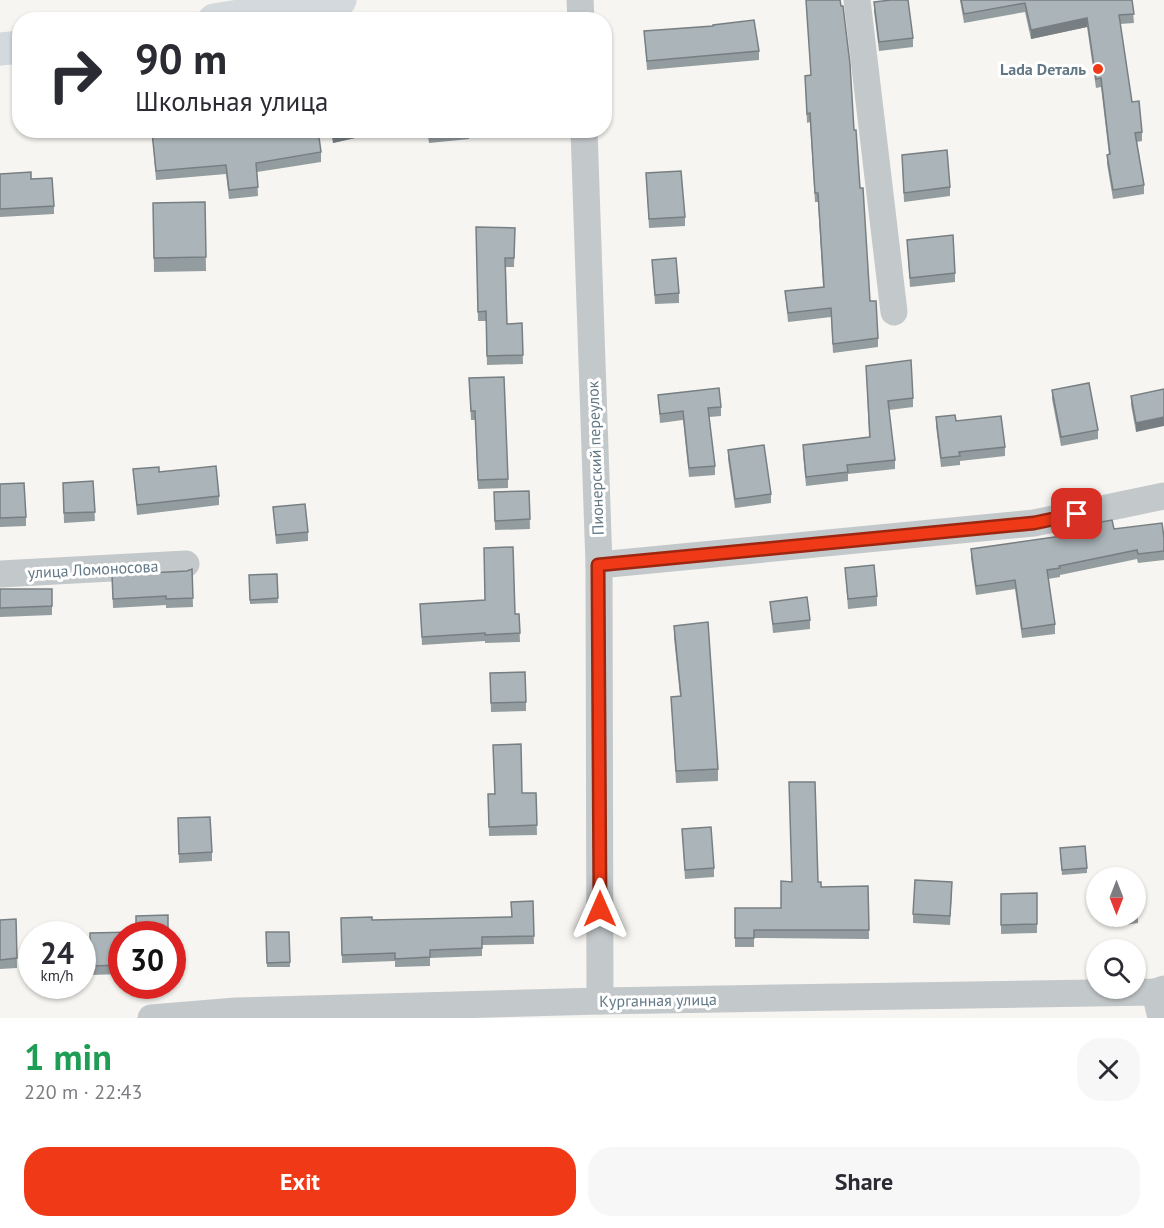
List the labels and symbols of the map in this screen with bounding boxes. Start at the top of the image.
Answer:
place label: Lada Dеталь [1000,59,1086,79]
marker: Lada Dеталь [1091,62,1105,76]
street label: Пионерский переулок [582,380,608,536]
pin [1051,488,1102,539]
street label: улица Ломоносова [27,556,159,582]
north arrow [1086,867,1146,927]
position arrow [568,877,632,941]
speed limit sign: 30 [108,921,186,999]
street label: Курганная улица [599,989,717,1011]

